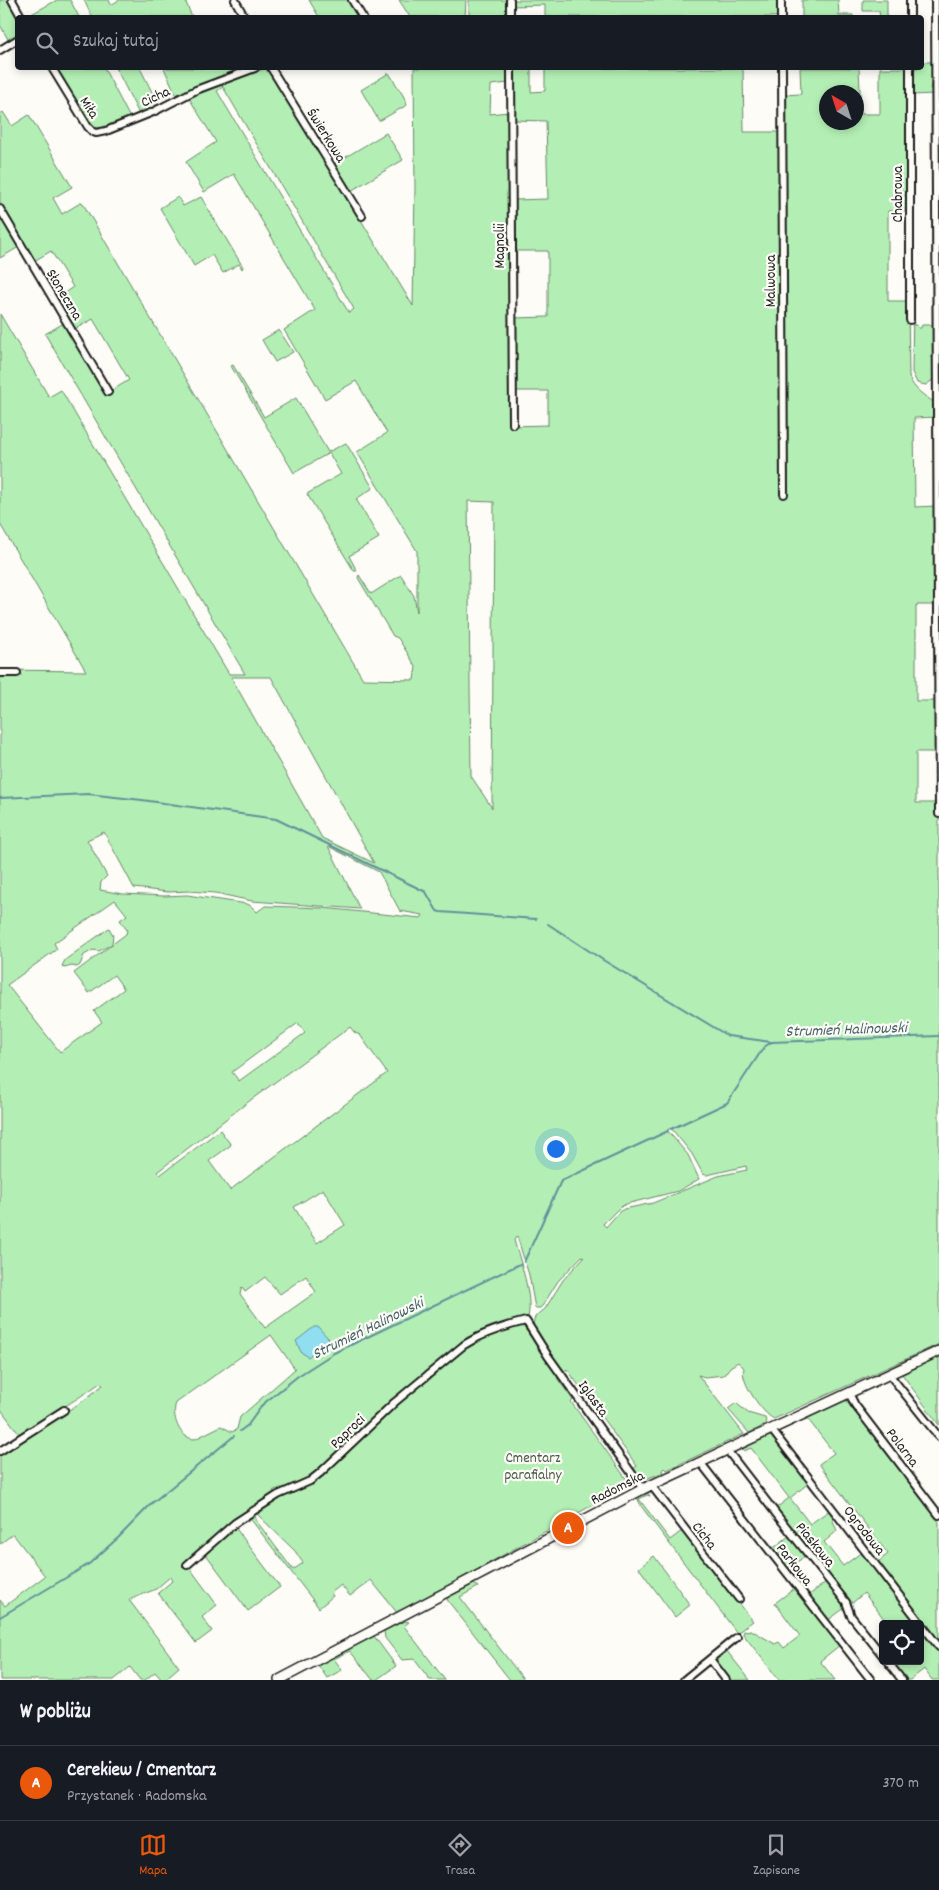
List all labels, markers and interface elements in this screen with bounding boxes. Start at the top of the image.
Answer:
search box [15,15,924,70]
icon: search [33,29,61,57]
text: Szukaj tutaj [73,29,159,56]
street label: Cicha [138,81,175,114]
north arrow [819,85,864,130]
street label: Miła [73,93,104,124]
street label: Świerkowa [300,105,351,168]
street label: Chabrowa [888,165,910,222]
street label: Magnolii [490,223,512,269]
street label: Malwowa [761,254,783,307]
street label: Słoneczna [39,265,88,326]
water label: Strumień Halinowski [785,1017,910,1044]
your location [543,1136,569,1162]
water label: Strumień Halinowski [309,1291,430,1366]
street label: Iglasta [572,1376,614,1423]
street label: Paproci [326,1410,371,1455]
street label: Polarna [879,1424,924,1473]
park label: Cmentarz parafialny [504,1448,562,1487]
street label: Radomska [587,1465,650,1512]
street label: Ogrodowa [837,1502,890,1562]
pin: A [552,1509,584,1547]
street label: Cicha [685,1518,722,1556]
street label: Piaskowa [789,1518,840,1573]
street label: Parkowa [770,1539,818,1592]
map controls [879,1620,924,1665]
button: locate [879,1620,924,1665]
text: W pobliżu [20,1698,91,1728]
text: Cerekiew / Cmentarz [67,1758,216,1785]
text: A [32,1772,40,1795]
text: 370 m [882,1772,919,1795]
text: Przystanek · Radomska [67,1785,207,1808]
tab: Mapa [139,1831,167,1881]
tab: Trasa [445,1831,475,1881]
tab: Zapisane [753,1831,800,1881]

